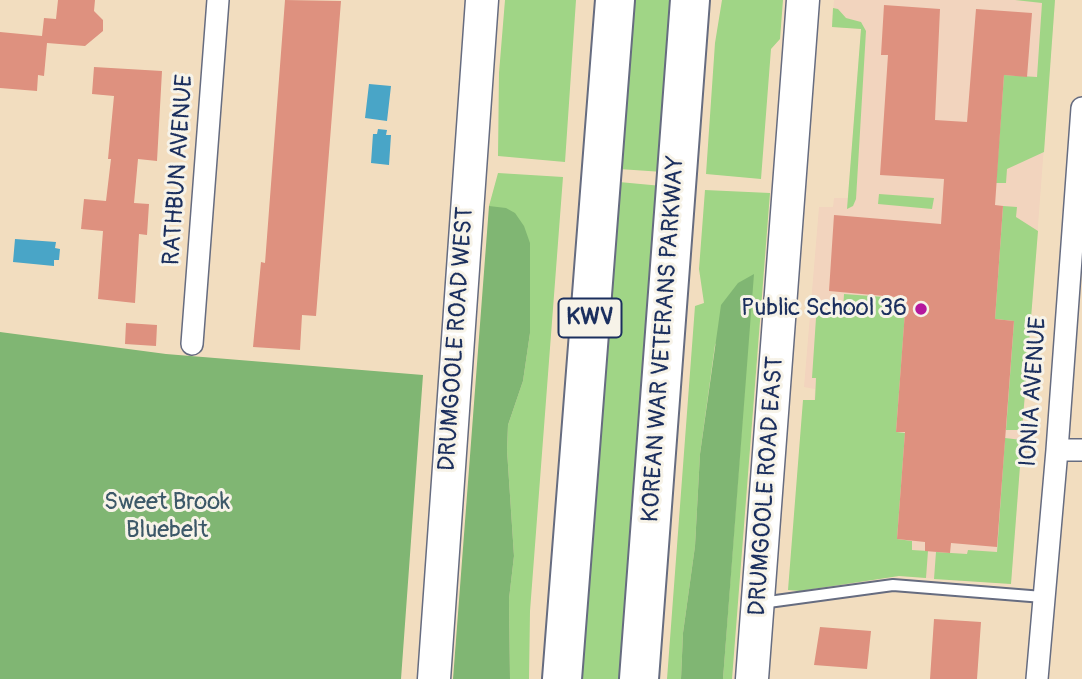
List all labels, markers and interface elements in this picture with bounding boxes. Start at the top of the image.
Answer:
street label: RATHBUN AVENUE [158,74,200,266]
street label: KOREAN WAR VETERANS PARKWAY [637,155,691,523]
street label: DRUMGOOLE ROAD WEST [433,206,481,472]
place label: Public School 36 [741,295,907,323]
road number: KWV [558,298,622,338]
marker: Public School 36 [913,301,929,317]
street label: IONIA AVENUE [1014,316,1054,468]
street label: DRUMGOOLE ROAD EAST [744,355,790,617]
park label: Sweet Brook Bluebelt [104,489,230,545]

